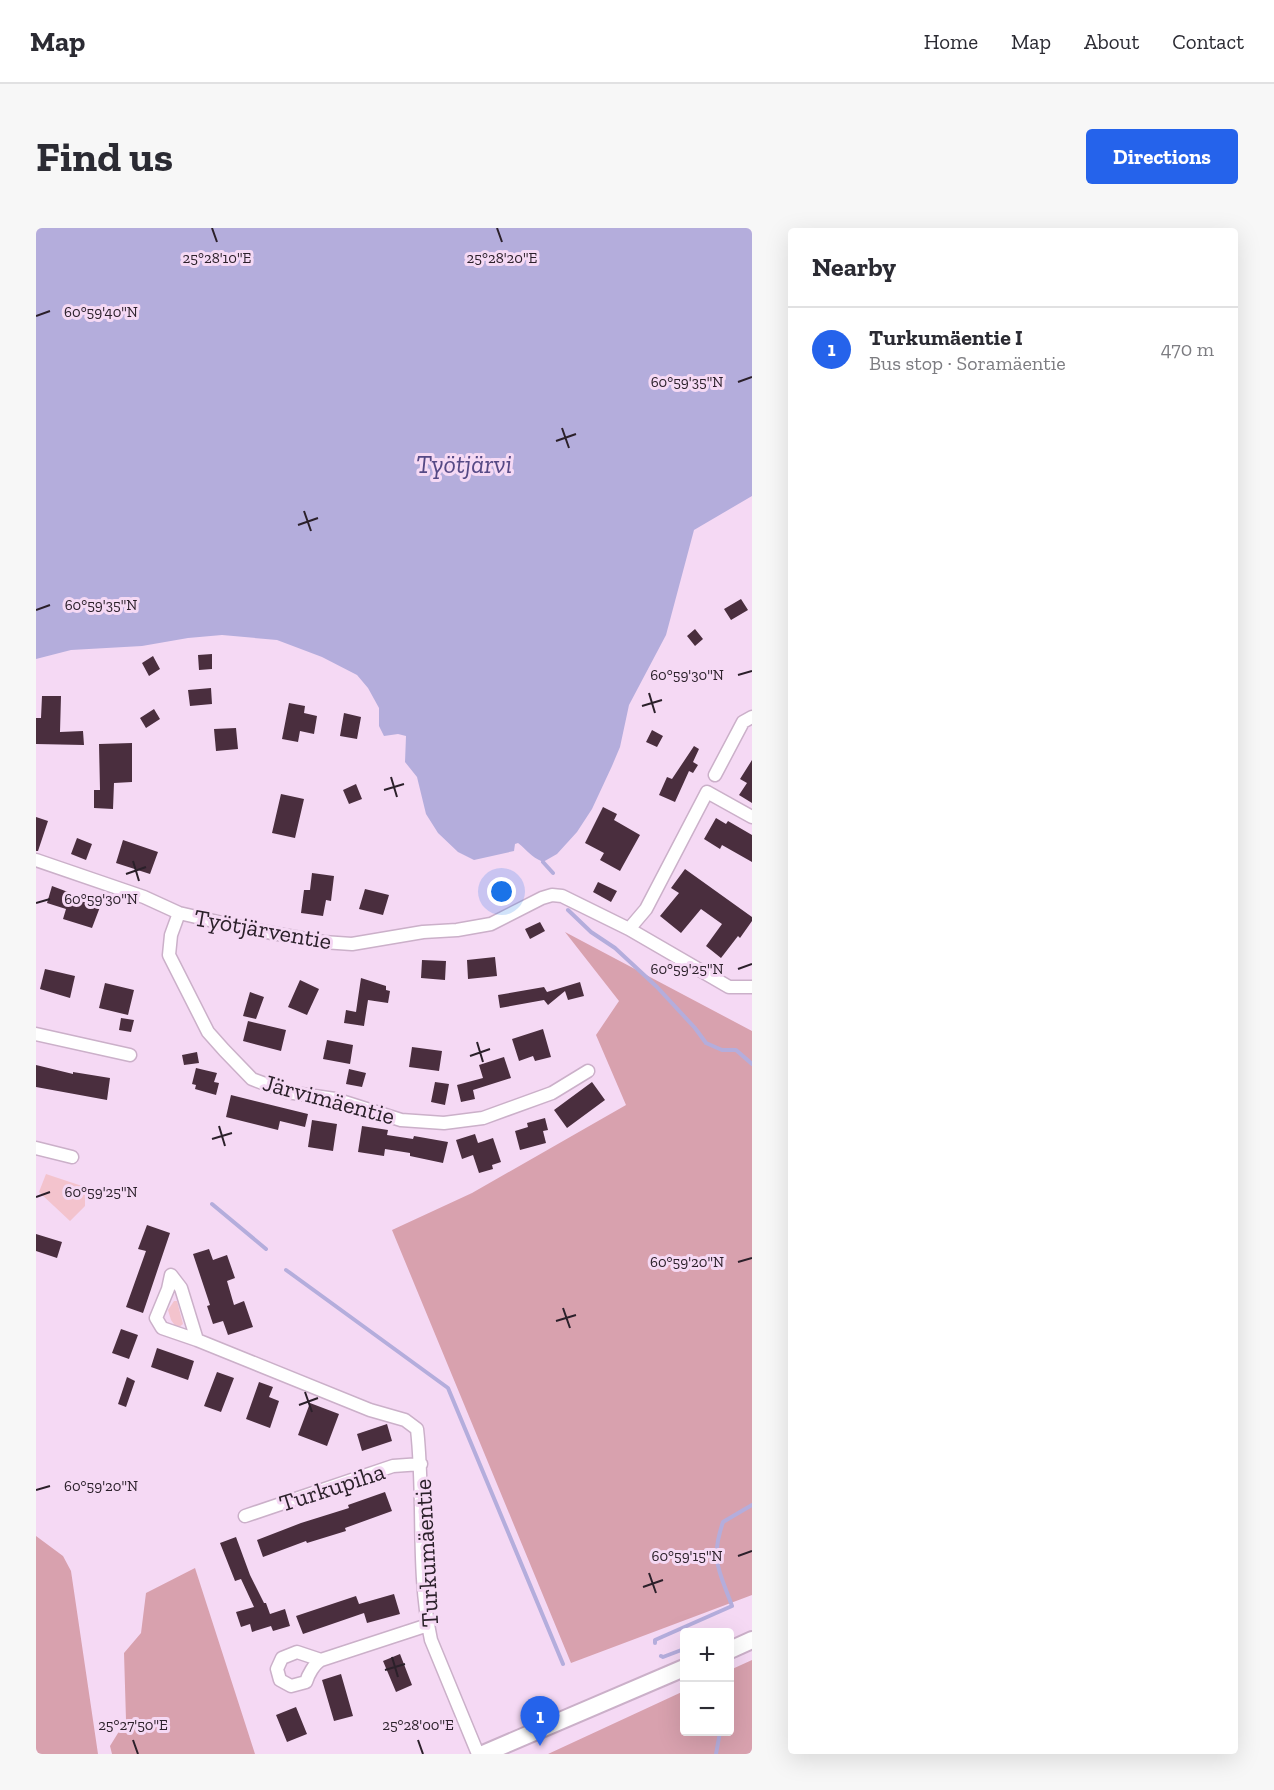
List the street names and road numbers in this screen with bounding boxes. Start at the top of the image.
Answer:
street label: Työtjärventie [192,903,334,955]
street label: Järvimäentie [260,1068,398,1130]
street label: Turkupiha [276,1456,389,1518]
street label: Turkumäentie [408,1478,444,1628]

